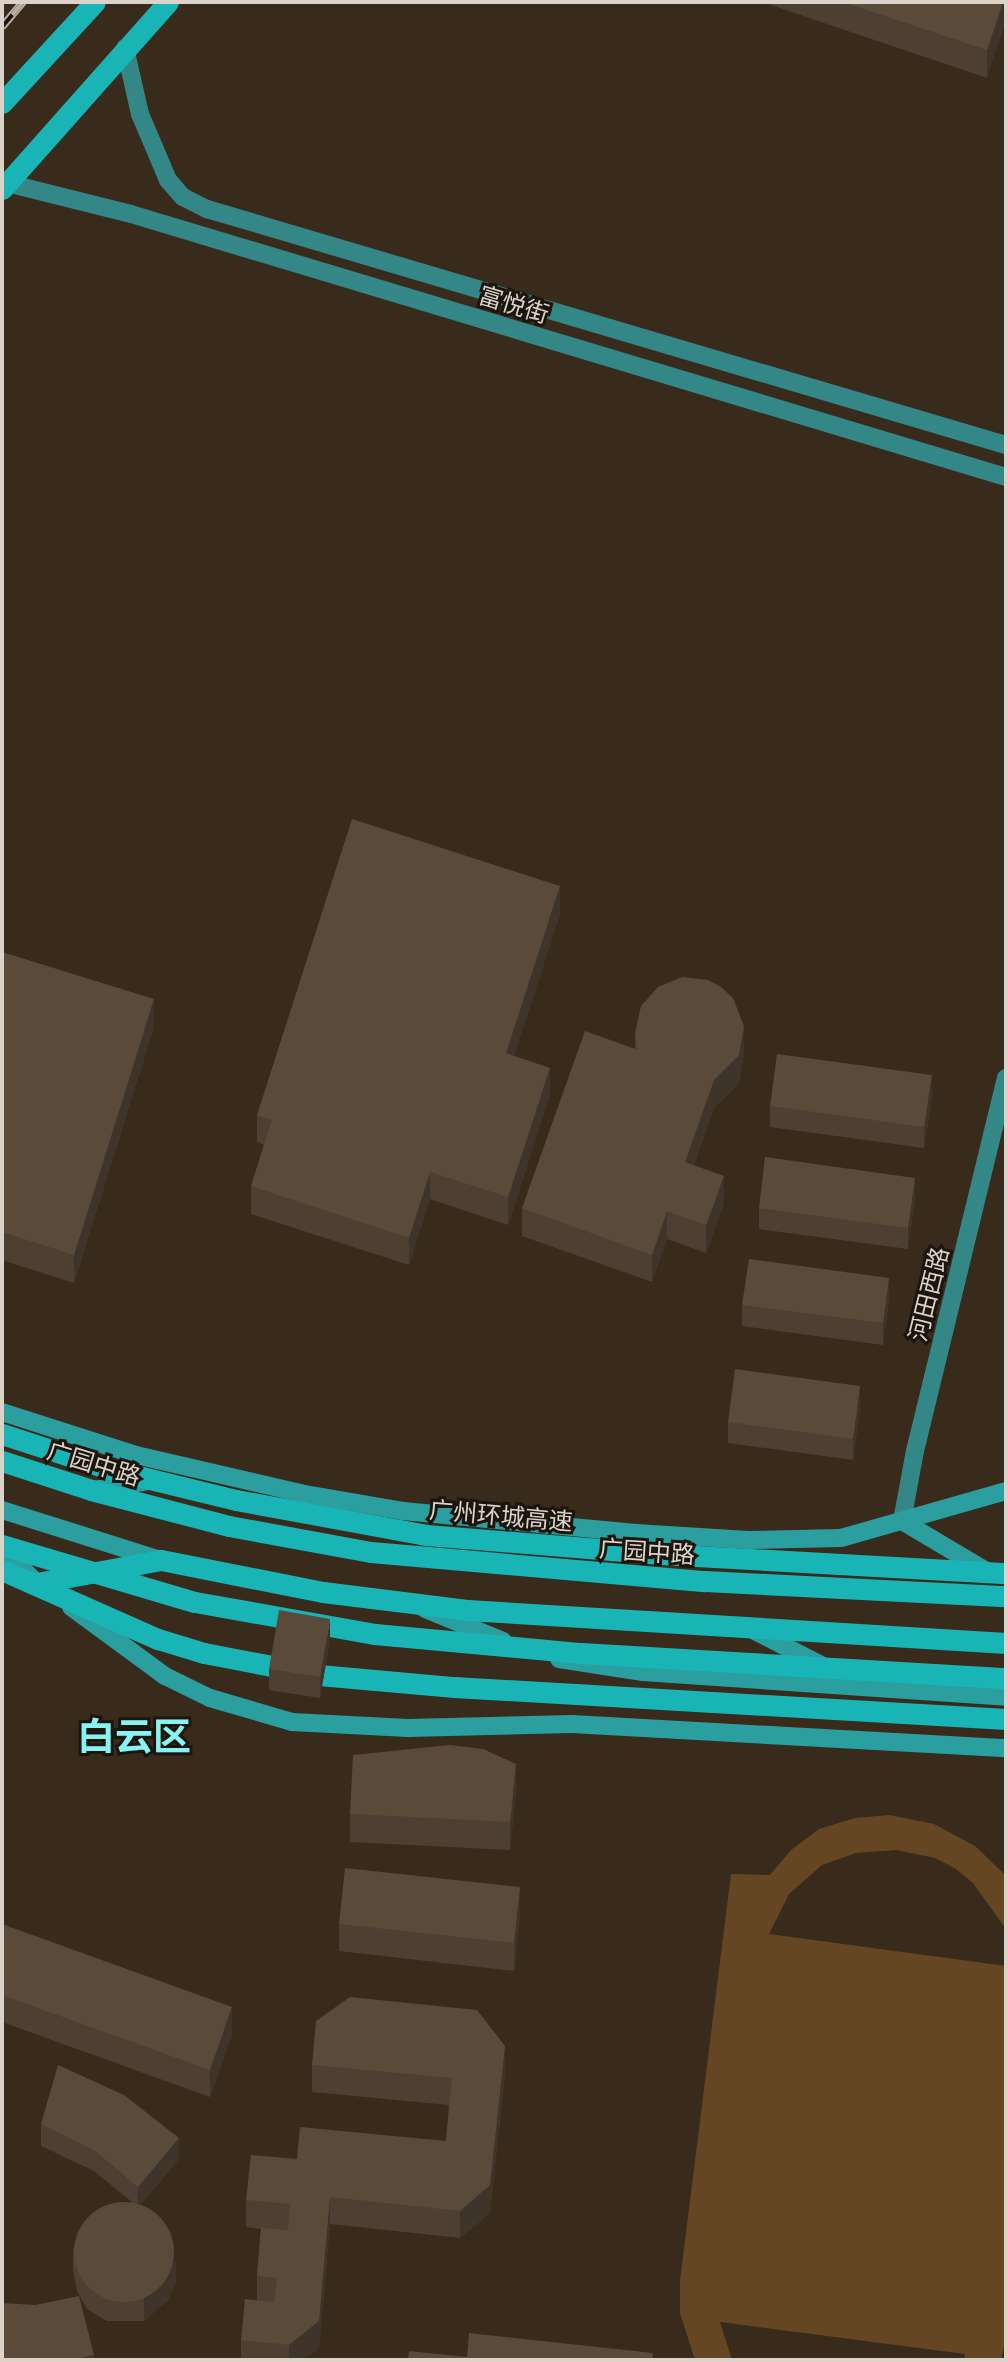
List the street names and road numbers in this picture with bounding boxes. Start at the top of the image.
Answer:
street label: 富悦街 [475,280,553,328]
street label: 河田西路 [902,1244,954,1344]
street label: 广园中路 [44,1435,144,1491]
street label: 广州环城高速 [428,1494,574,1536]
street label: 广园中路 [598,1533,696,1569]

